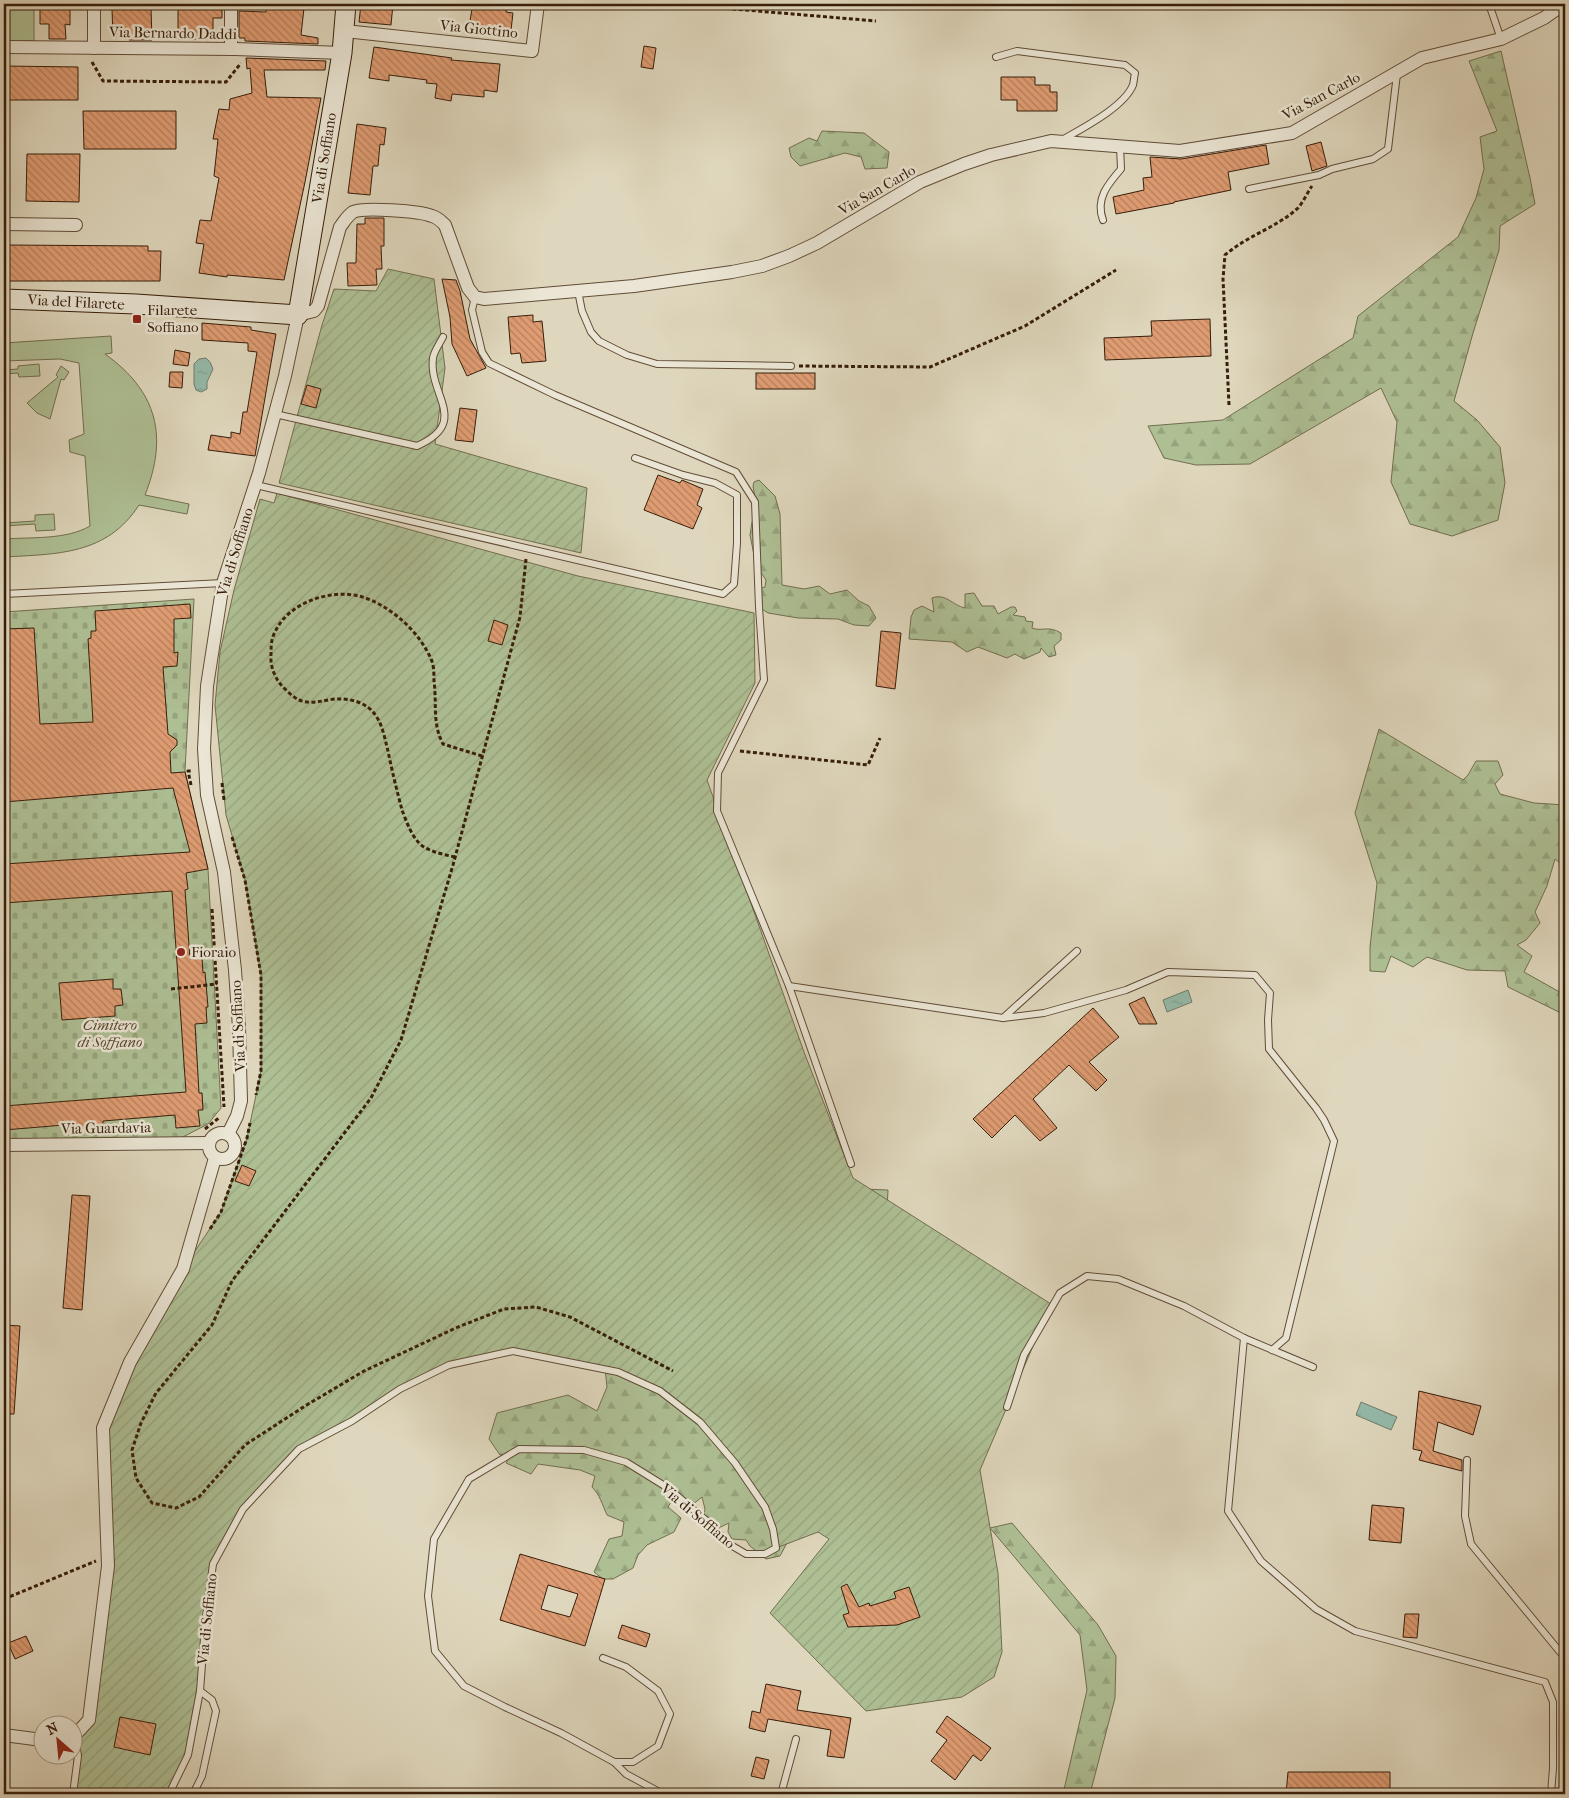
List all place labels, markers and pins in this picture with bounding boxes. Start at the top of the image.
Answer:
place label: Filarete Soffiano [147,301,199,336]
marker: Filarete Soffiano [131,313,143,325]
place label: Fioraio [191,943,236,961]
marker: Fioraio [175,946,187,958]

